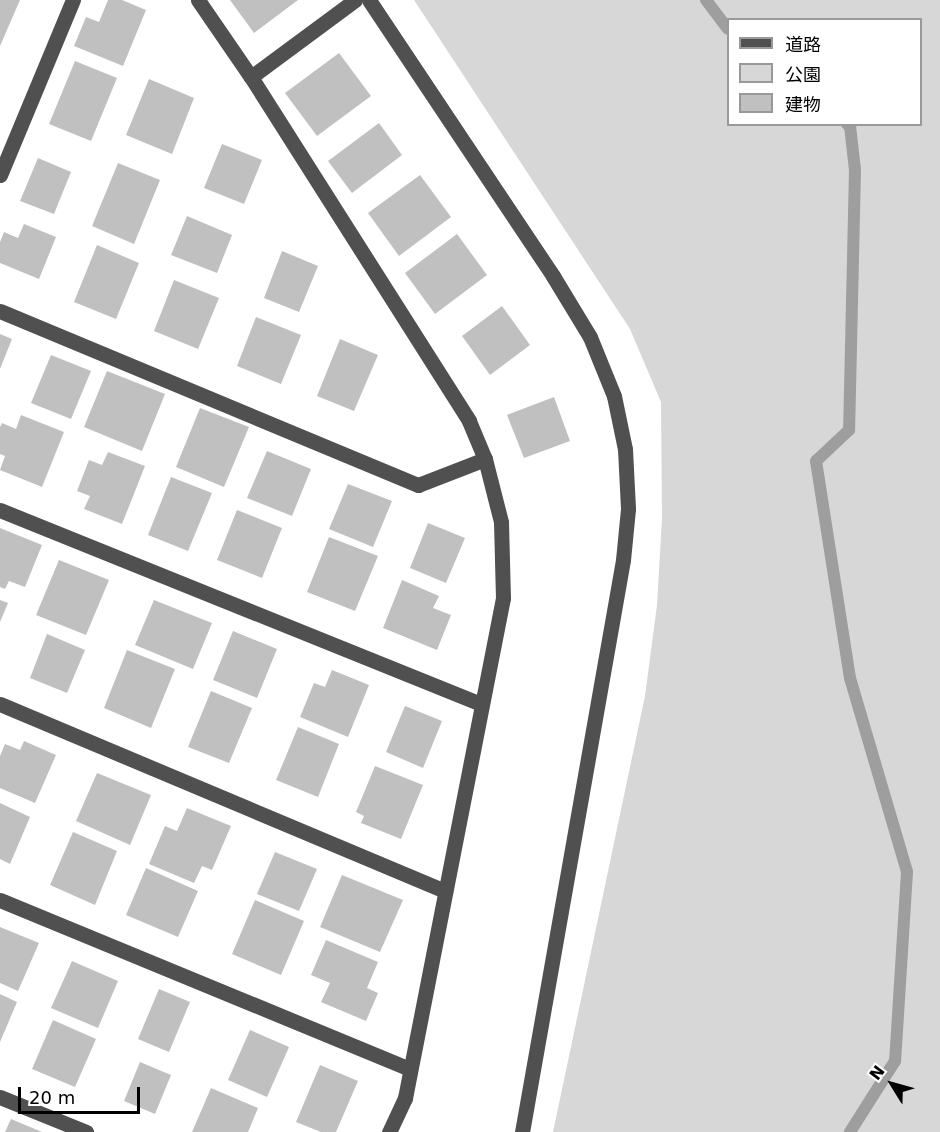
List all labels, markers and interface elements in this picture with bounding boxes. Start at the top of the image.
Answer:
legend [727,18,922,126]
text: 道路 [785,34,821,55]
text: 公園 [785,64,821,85]
text: 建物 [785,94,821,115]
north arrow [862,1054,922,1114]
text: N [866,1062,889,1084]
scale bar [21,1075,142,1113]
text: 20 m [29,1087,75,1108]

